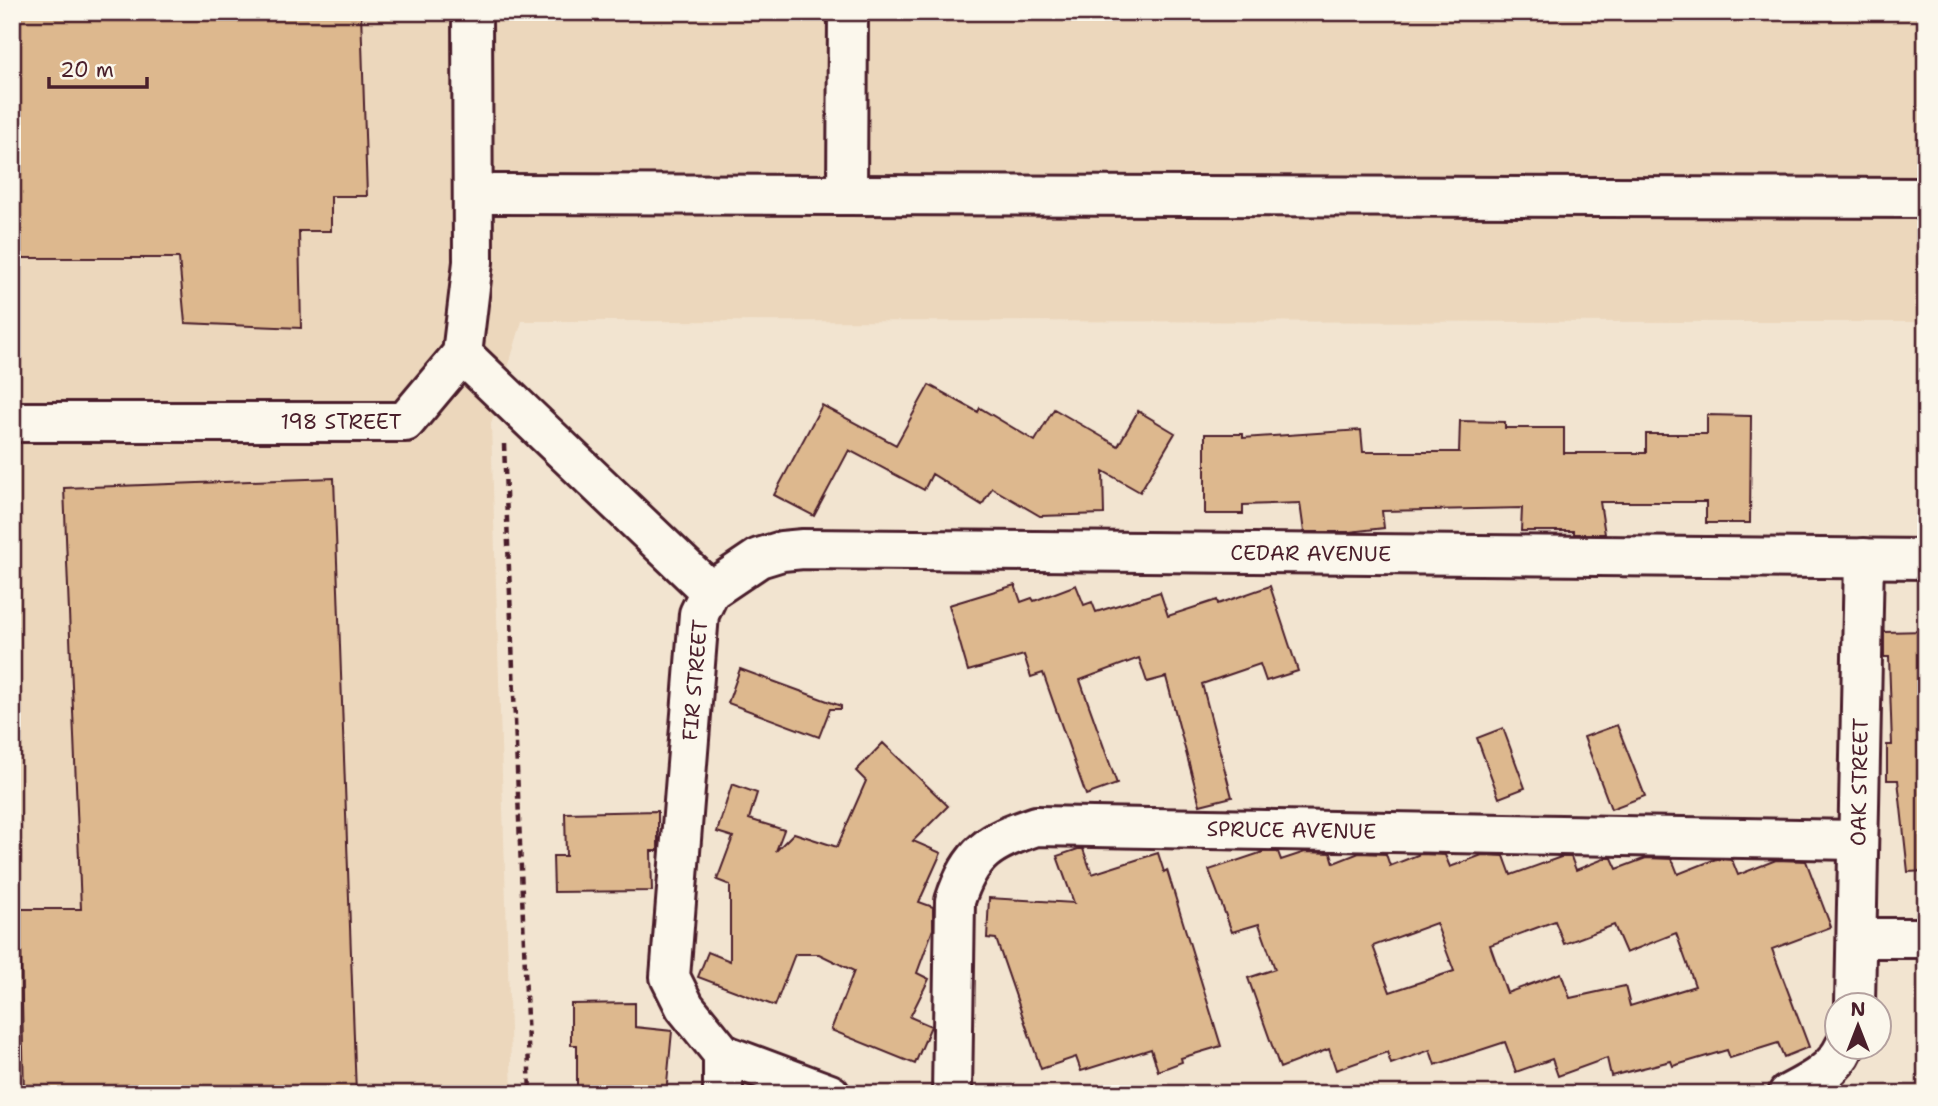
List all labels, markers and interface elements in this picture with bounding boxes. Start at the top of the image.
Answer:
scale bar [49,46,147,90]
text: 20 m [60,56,114,84]
street label: 198 STREET [280,408,402,436]
street label: CEDAR AVENUE [1230,539,1391,568]
street label: FIR STREET [676,618,714,742]
street label: OAK STREET [1844,718,1875,846]
street label: SPRUCE AVENUE [1206,815,1376,846]
north arrow [1822,990,1892,1060]
text: N [1850,997,1866,1022]

